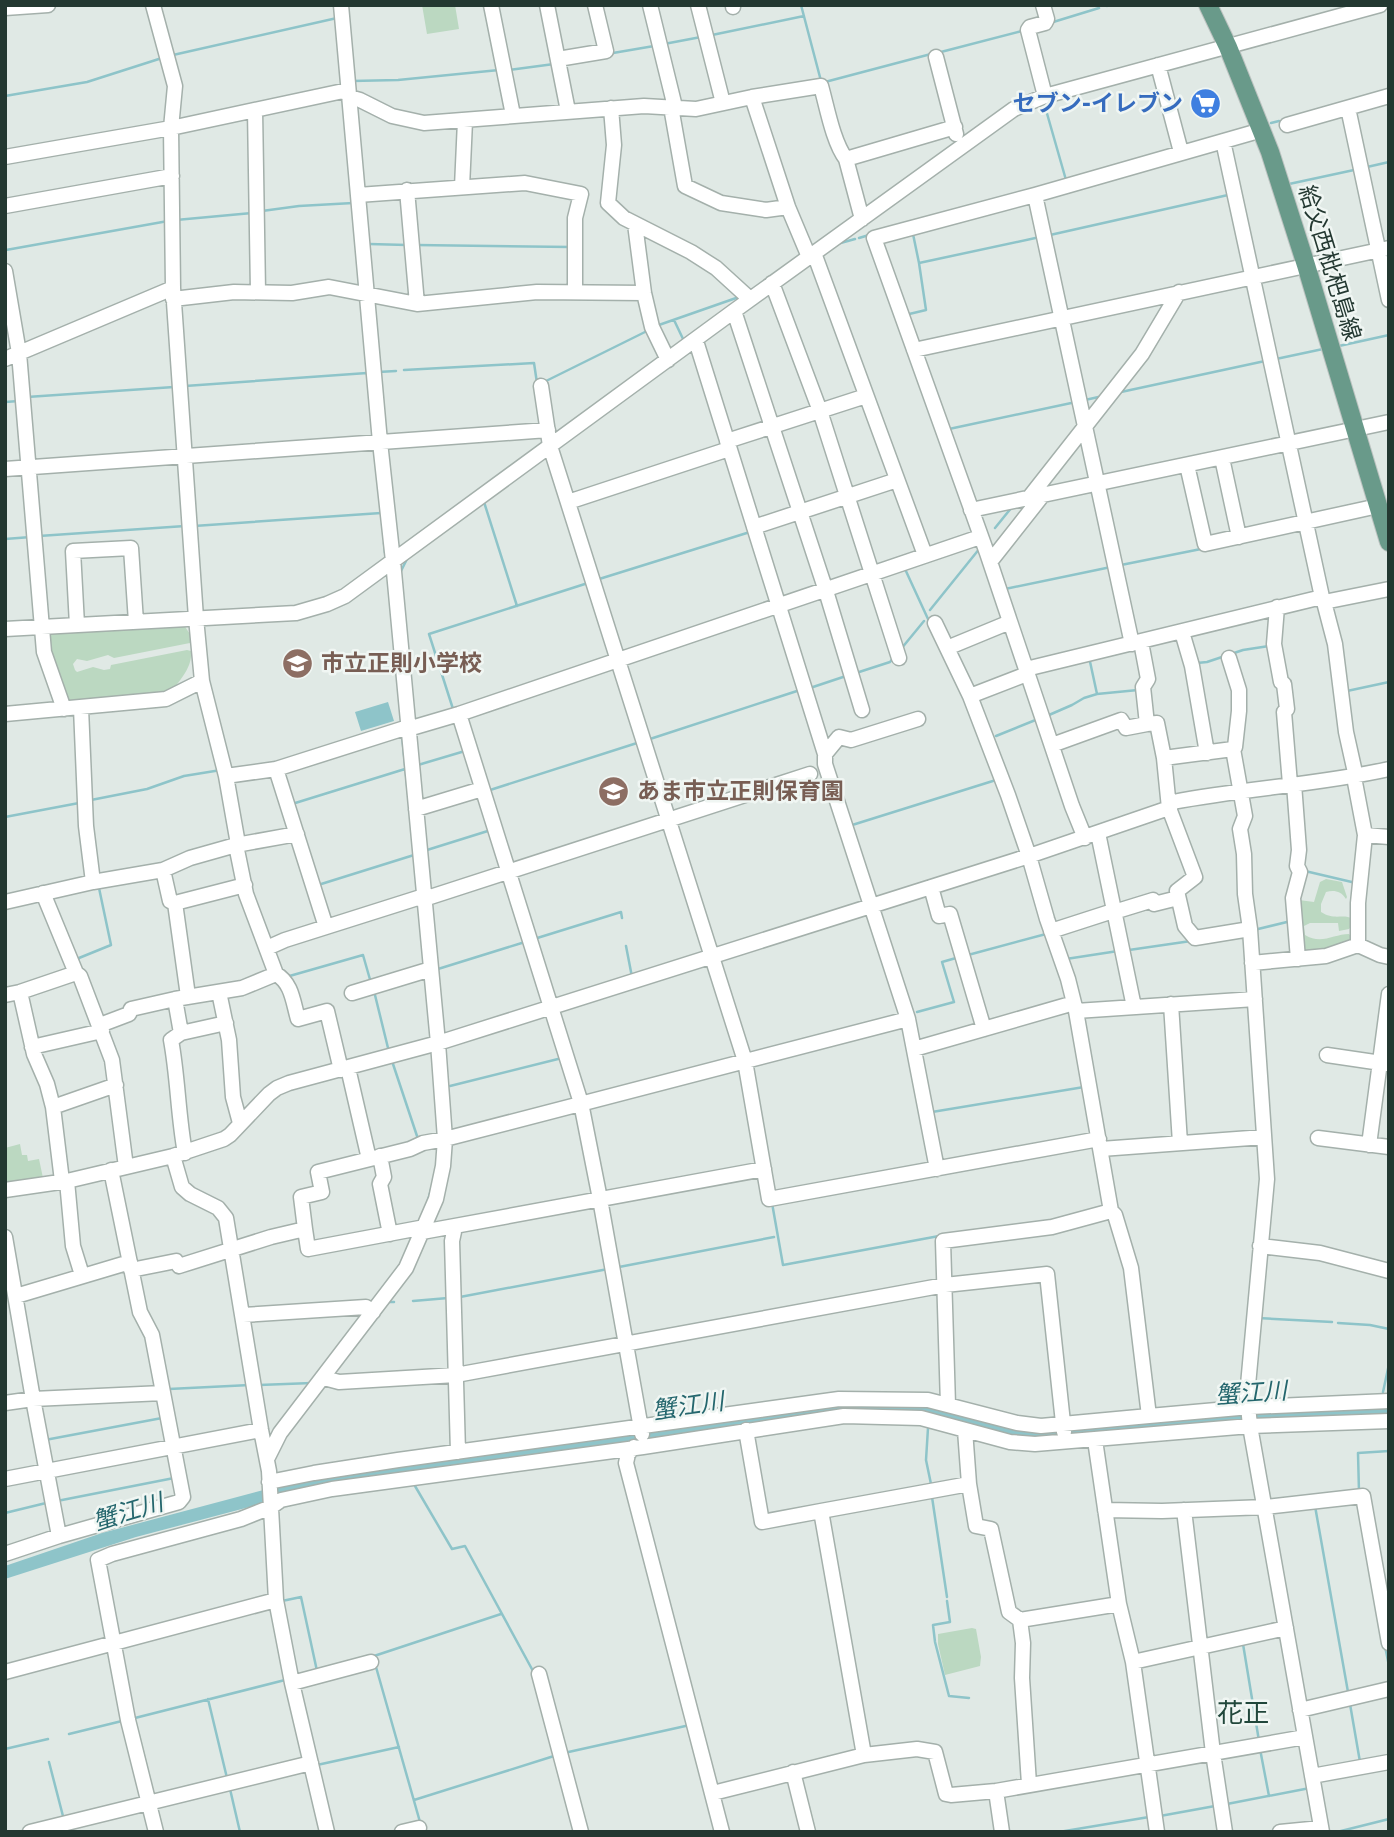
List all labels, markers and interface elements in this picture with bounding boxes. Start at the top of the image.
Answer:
supermarket icon: セブン-イレブン [1189,86,1223,120]
place label: セブン-イレブン [1013,87,1183,117]
street label: 給父西枇杷島線 [1293,181,1369,344]
school or university icon: 市立正則小学校 [281,646,315,680]
place label: 市立正則小学校 [321,647,482,677]
school or university icon: あま市立正則保育園 [597,774,631,808]
place label: あま市立正則保育園 [637,775,844,805]
water label: 蟹江川 [1214,1373,1291,1410]
water label: 蟹江川 [650,1384,729,1426]
water label: 蟹江川 [89,1484,170,1537]
district label: 花正 [1217,1695,1269,1729]

